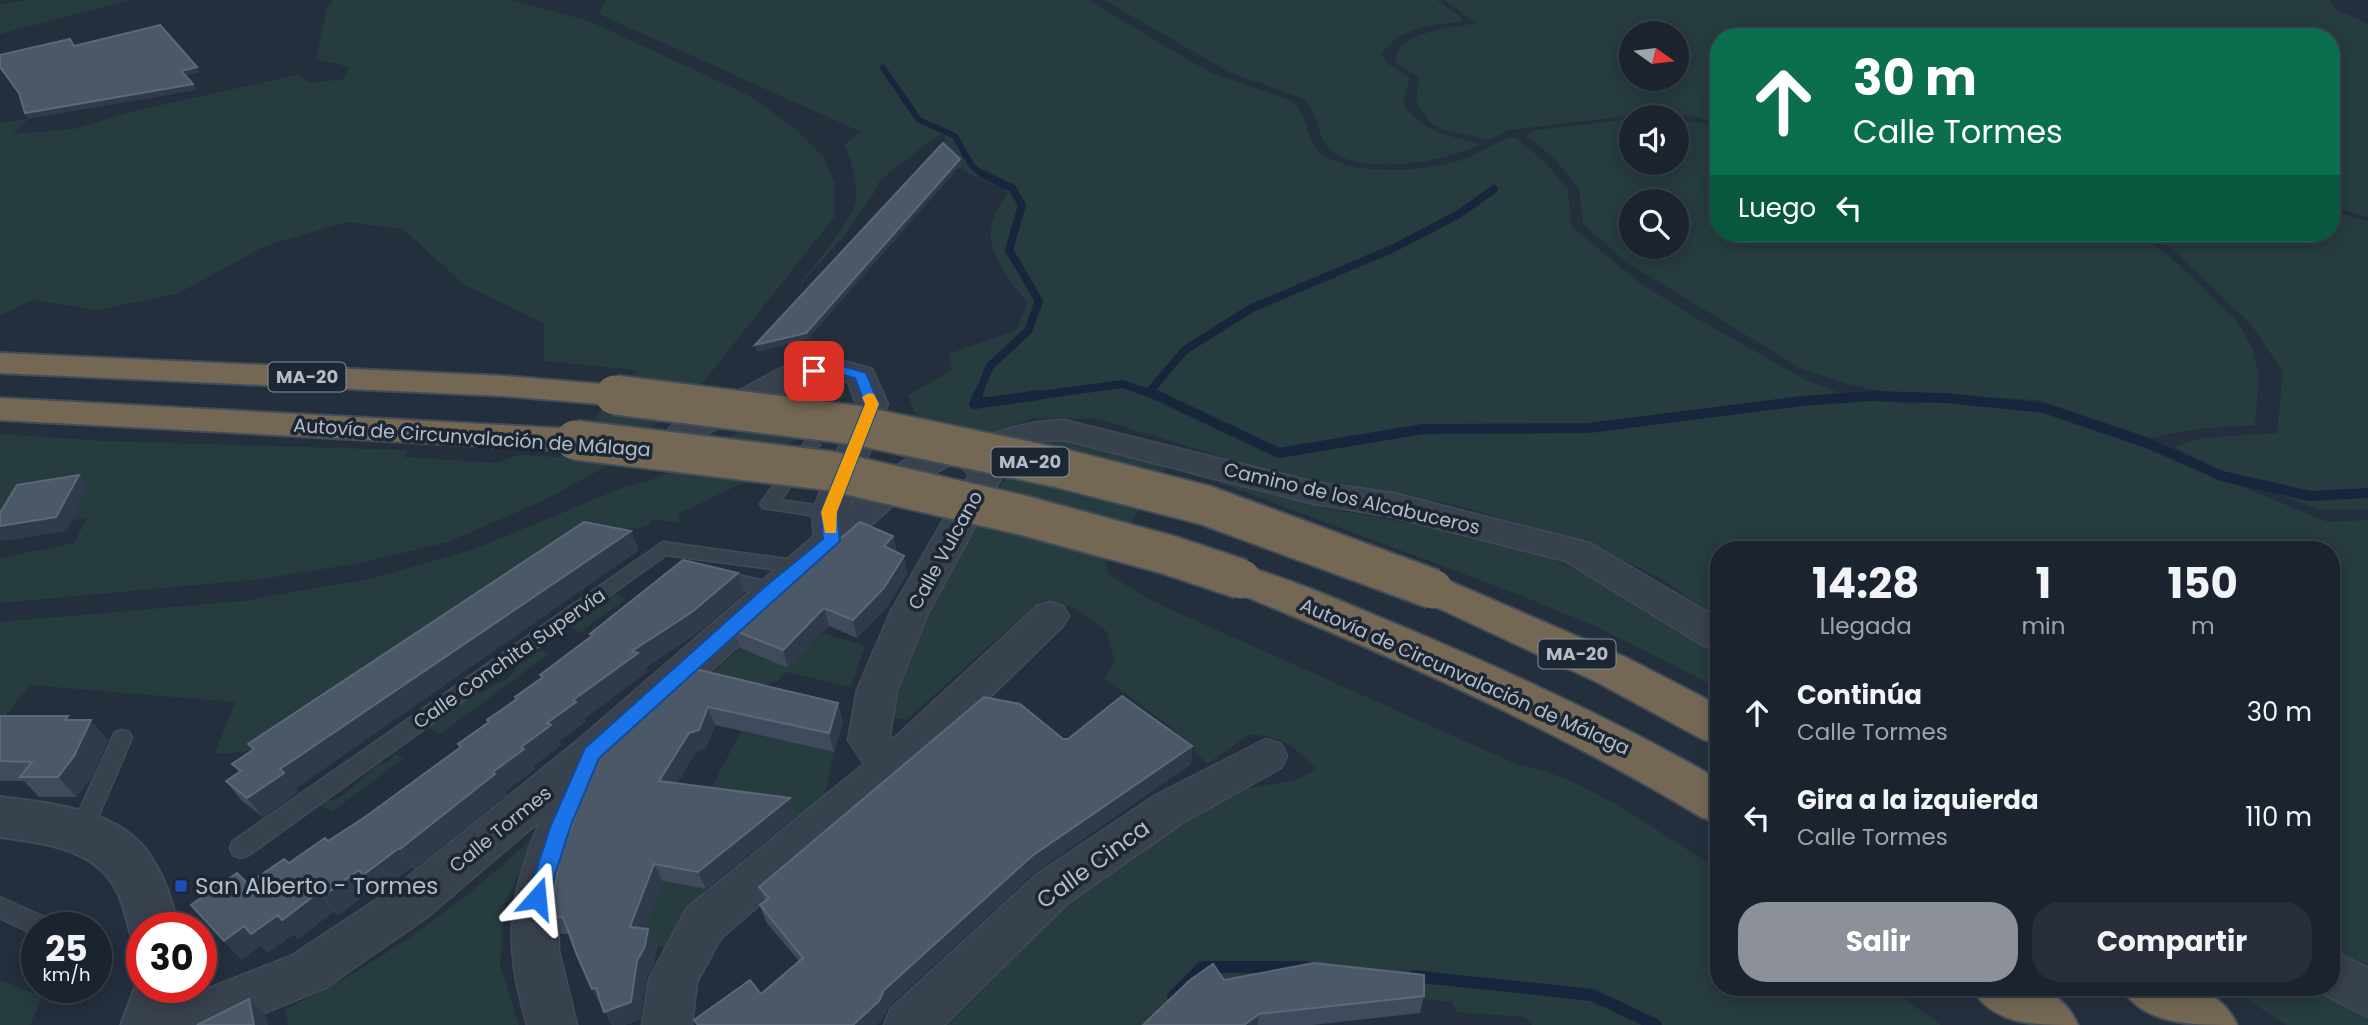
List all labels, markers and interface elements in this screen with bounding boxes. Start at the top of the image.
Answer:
north arrow [1619,21,1689,91]
map controls [1619,21,1689,259]
text: 30 m [1853,44,1977,112]
icon: ahead [1738,56,1829,147]
button: sound [1619,105,1689,175]
text: Calle Tormes [1853,109,2063,154]
button: search [1619,189,1689,259]
icon: left [1830,189,1868,227]
text: Luego [1738,190,1816,226]
pin [784,341,844,401]
icon: arrive [795,352,833,390]
road number: MA-20 [268,362,346,391]
street label: Autovía de Circunvalación de Málaga [292,412,651,463]
road number: MA-20 [992,448,1068,476]
street label: Camino de los Alcabuceros [1221,456,1483,541]
street label: Calle Vulcano [902,486,989,615]
text: 14:28 [1812,554,1919,613]
text: 1 [2036,554,2051,613]
text: 150 [2167,554,2238,613]
street label: Calle Conchita Supervía [408,582,611,735]
street label: Autovía de Circunvalación de Málaga [1296,591,1634,762]
text: Llegada [1820,610,1912,642]
text: min [2021,610,2065,642]
text: m [2191,610,2215,642]
road number: MA-20 [1538,640,1616,668]
text: Continúa [1797,677,1922,713]
icon: ahead [1738,694,1776,732]
text: 30 m [2247,694,2312,730]
text: Calle Tormes [1797,716,1948,748]
street label: Calle Tormes [443,780,557,879]
text: Gira a la izquierda [1797,782,2039,818]
icon: left [1738,799,1776,837]
text: 110 m [2245,799,2312,835]
street label: Calle Cinca [1030,812,1156,916]
text: Calle Tormes [1797,821,1948,853]
position arrow [500,861,574,935]
place label: San Alberto - Tormes [195,870,438,902]
marker: San Alberto - Tormes [173,878,189,894]
button: Salir [1738,902,2018,982]
button: Compartir [2032,902,2312,982]
speed limit sign: 30 [126,912,217,1003]
text: 25 [45,924,88,973]
text: km/h [43,962,90,987]

